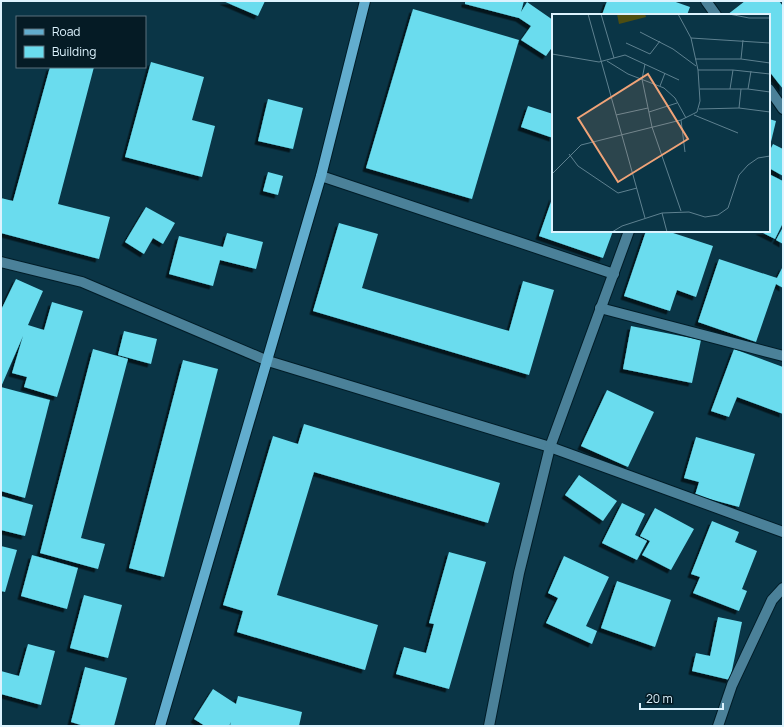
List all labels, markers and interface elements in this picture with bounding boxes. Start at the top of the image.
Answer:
inset map [552,14,770,232]
legend [16,16,146,68]
text: Road [52,23,80,40]
text: Building [52,43,96,60]
scale bar [640,685,723,711]
text: 20 m [646,690,673,707]

